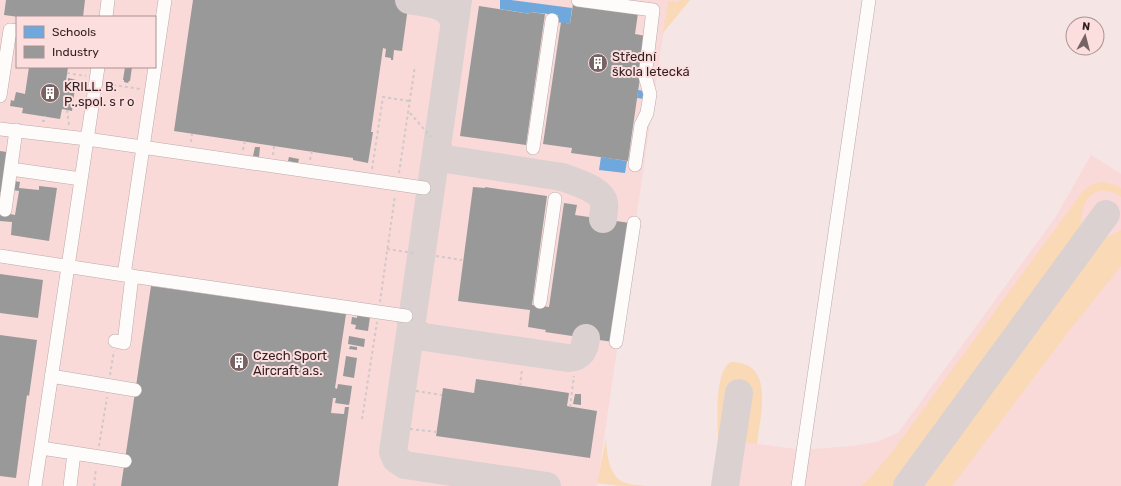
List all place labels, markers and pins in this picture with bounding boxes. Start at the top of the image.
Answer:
place label: Střední škola letecká [612,49,690,79]
building icon: Střední škola letecká [587,52,609,74]
place label: KRILL. B. P.,spol. s r o [64,79,134,109]
building icon: KRILL. B. P.,spol. s r o [39,82,61,104]
place label: Czech Sport Aircraft a.s. [253,348,327,378]
building icon: Czech Sport Aircraft a.s. [228,351,250,373]

